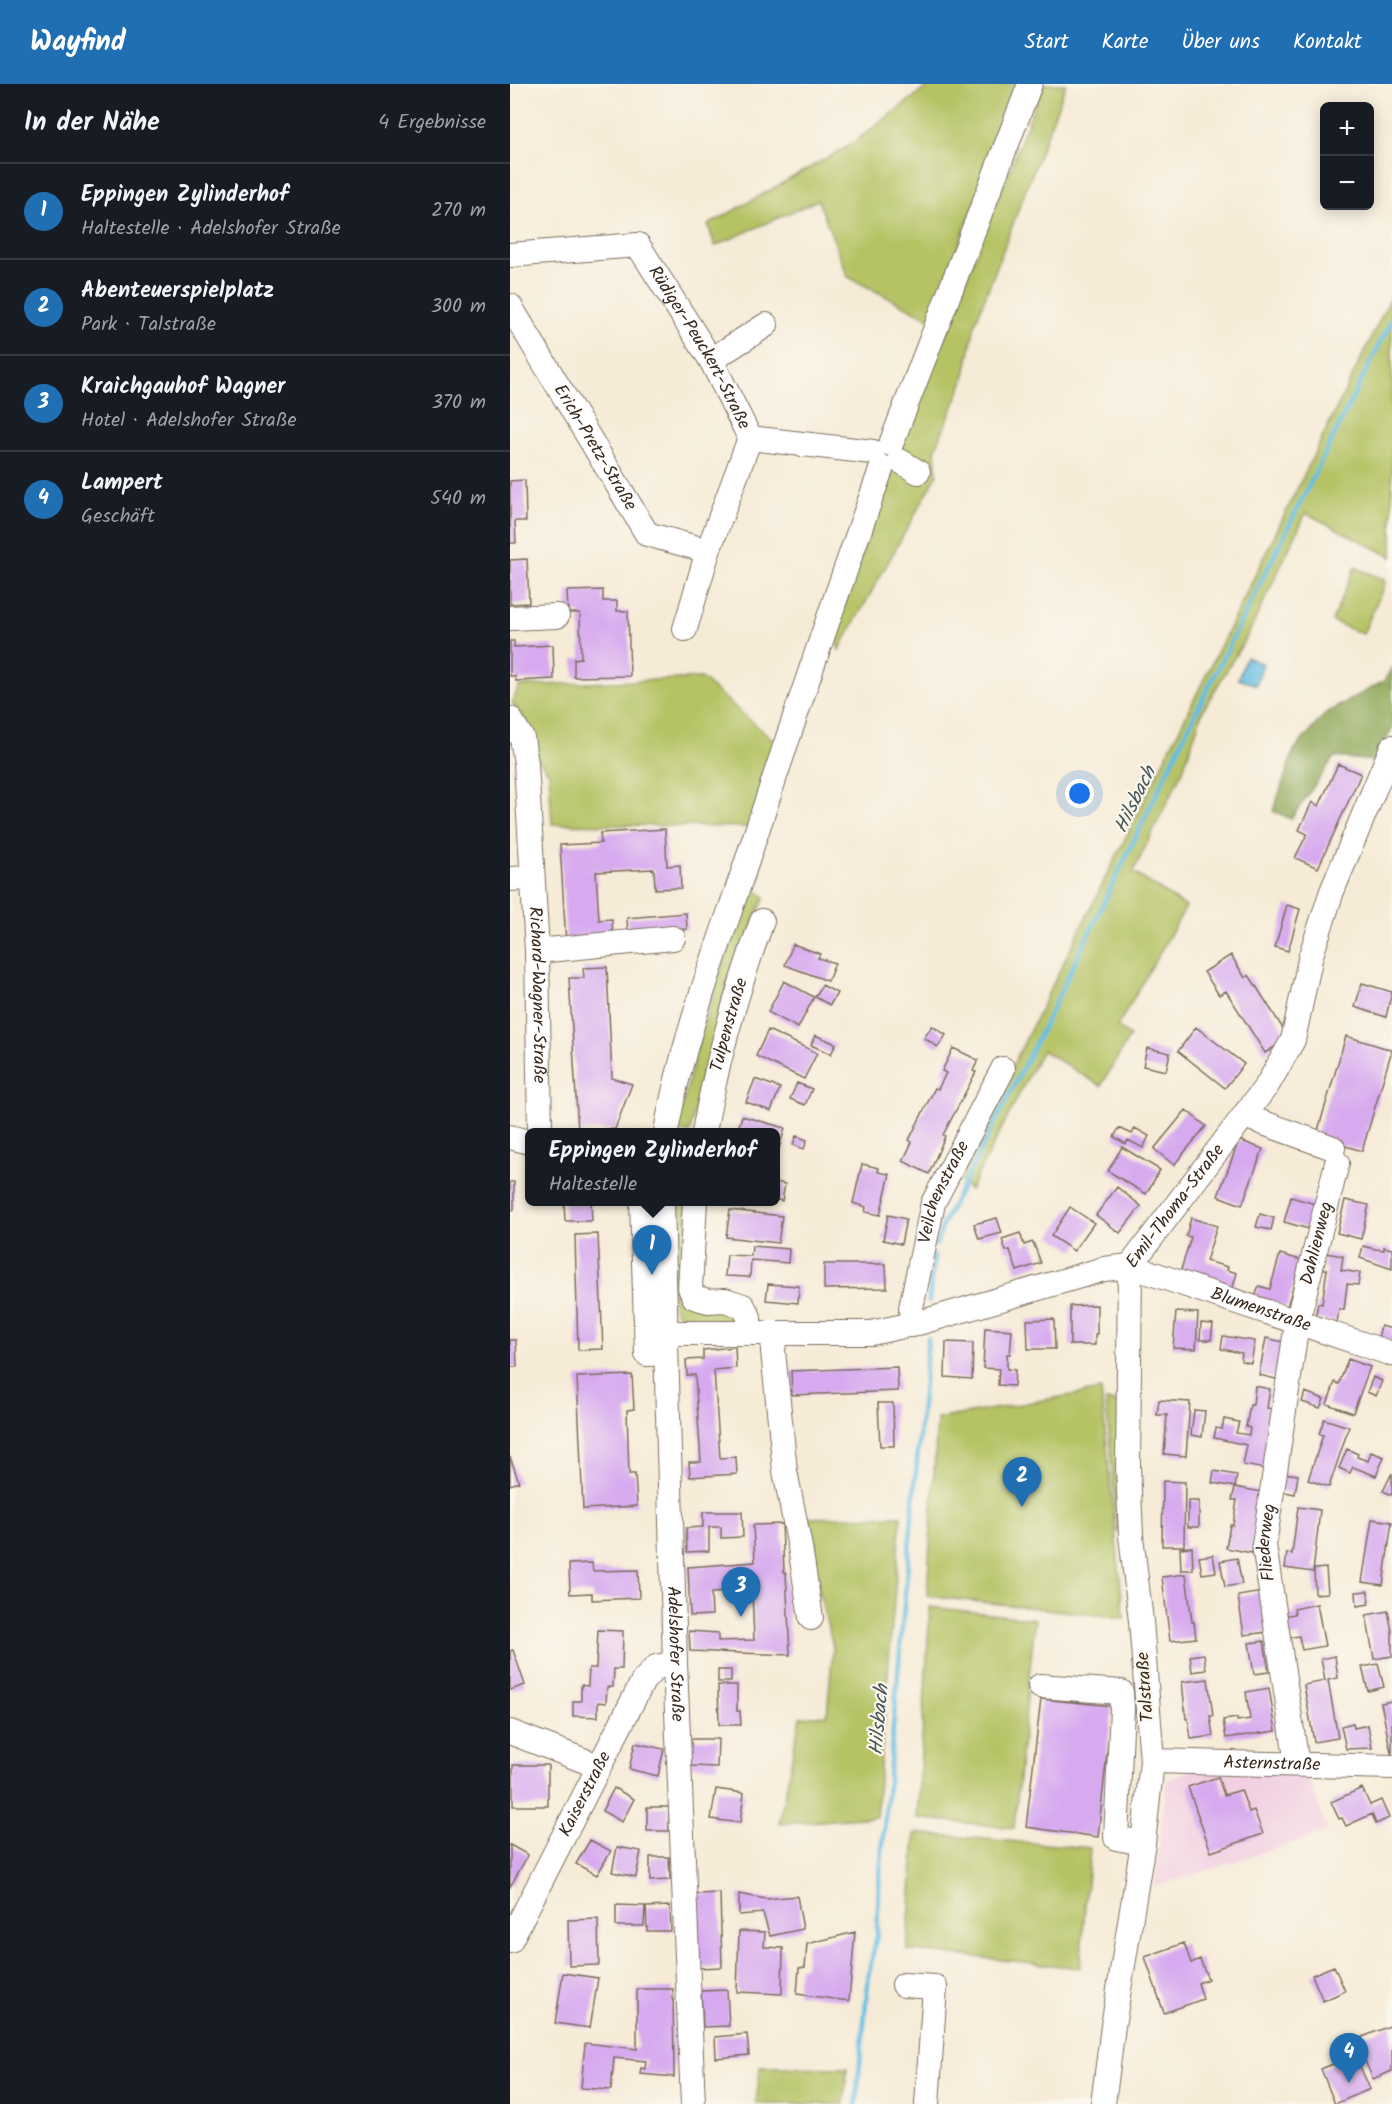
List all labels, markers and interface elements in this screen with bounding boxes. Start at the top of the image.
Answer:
text: Wayfind [30,20,126,65]
text: Start [1024,26,1069,59]
text: Karte [1102,26,1148,59]
text: Über uns [1181,26,1260,59]
text: Kontakt [1293,26,1362,59]
text: In der Nähe [24,102,160,144]
map controls [1320,102,1374,210]
button: + [1320,102,1374,156]
text: 4 Ergebnisse [378,107,486,139]
button: − [1320,156,1374,210]
text: Eppingen Zylinderhof [81,178,289,213]
text: 1 [40,195,47,227]
text: 270 m [431,195,486,227]
text: Haltestelle · Adelshofer Straße [81,213,341,245]
street label: Rüdiger-Peuckert-Straße [640,260,758,434]
text: Abenteuerspielplatz [81,274,274,309]
text: 2 [38,291,49,323]
text: 300 m [431,291,486,323]
text: Park · Talstraße [81,309,216,341]
text: Kraichgauhof Wagner [81,370,285,405]
street label: Erich-Pretz-Straße [546,379,644,516]
text: 3 [38,387,49,419]
text: 370 m [431,387,486,419]
text: Hotel · Adelshofer Straße [81,405,296,437]
text: Lampert [81,466,163,501]
text: 4 [38,483,49,515]
text: 540 m [430,483,486,515]
text: Geschäft [81,501,155,533]
water label: Hilsbach [1106,759,1167,839]
your location [1065,779,1094,808]
street label: Richard-Wagner-Straße [520,906,554,1084]
street label: Tulpenstraße [702,974,756,1075]
popup [525,1128,780,1206]
text: Eppingen Zylinderhof [549,1134,756,1169]
street label: Veilchenstraße [910,1136,978,1246]
street label: Emil-Thoma-Straße [1118,1138,1232,1275]
text: Haltestelle [549,1169,637,1201]
street label: Dahlienweg [1293,1199,1341,1288]
pin: 1 [632,1226,672,1275]
street label: Blumenstraße [1207,1280,1315,1340]
pin: 2 [1002,1458,1042,1507]
street label: Fliederweg [1249,1502,1284,1583]
pin: 3 [722,1568,760,1617]
street label: Adelshofer Straße [658,1586,692,1722]
street label: Talstraße [1129,1651,1163,1723]
water label: Hilsbach [861,1681,899,1757]
street label: Kaiserstraße [551,1746,619,1842]
street label: Asternstraße [1223,1748,1321,1780]
pin: 4 [1330,2034,1368,2083]

